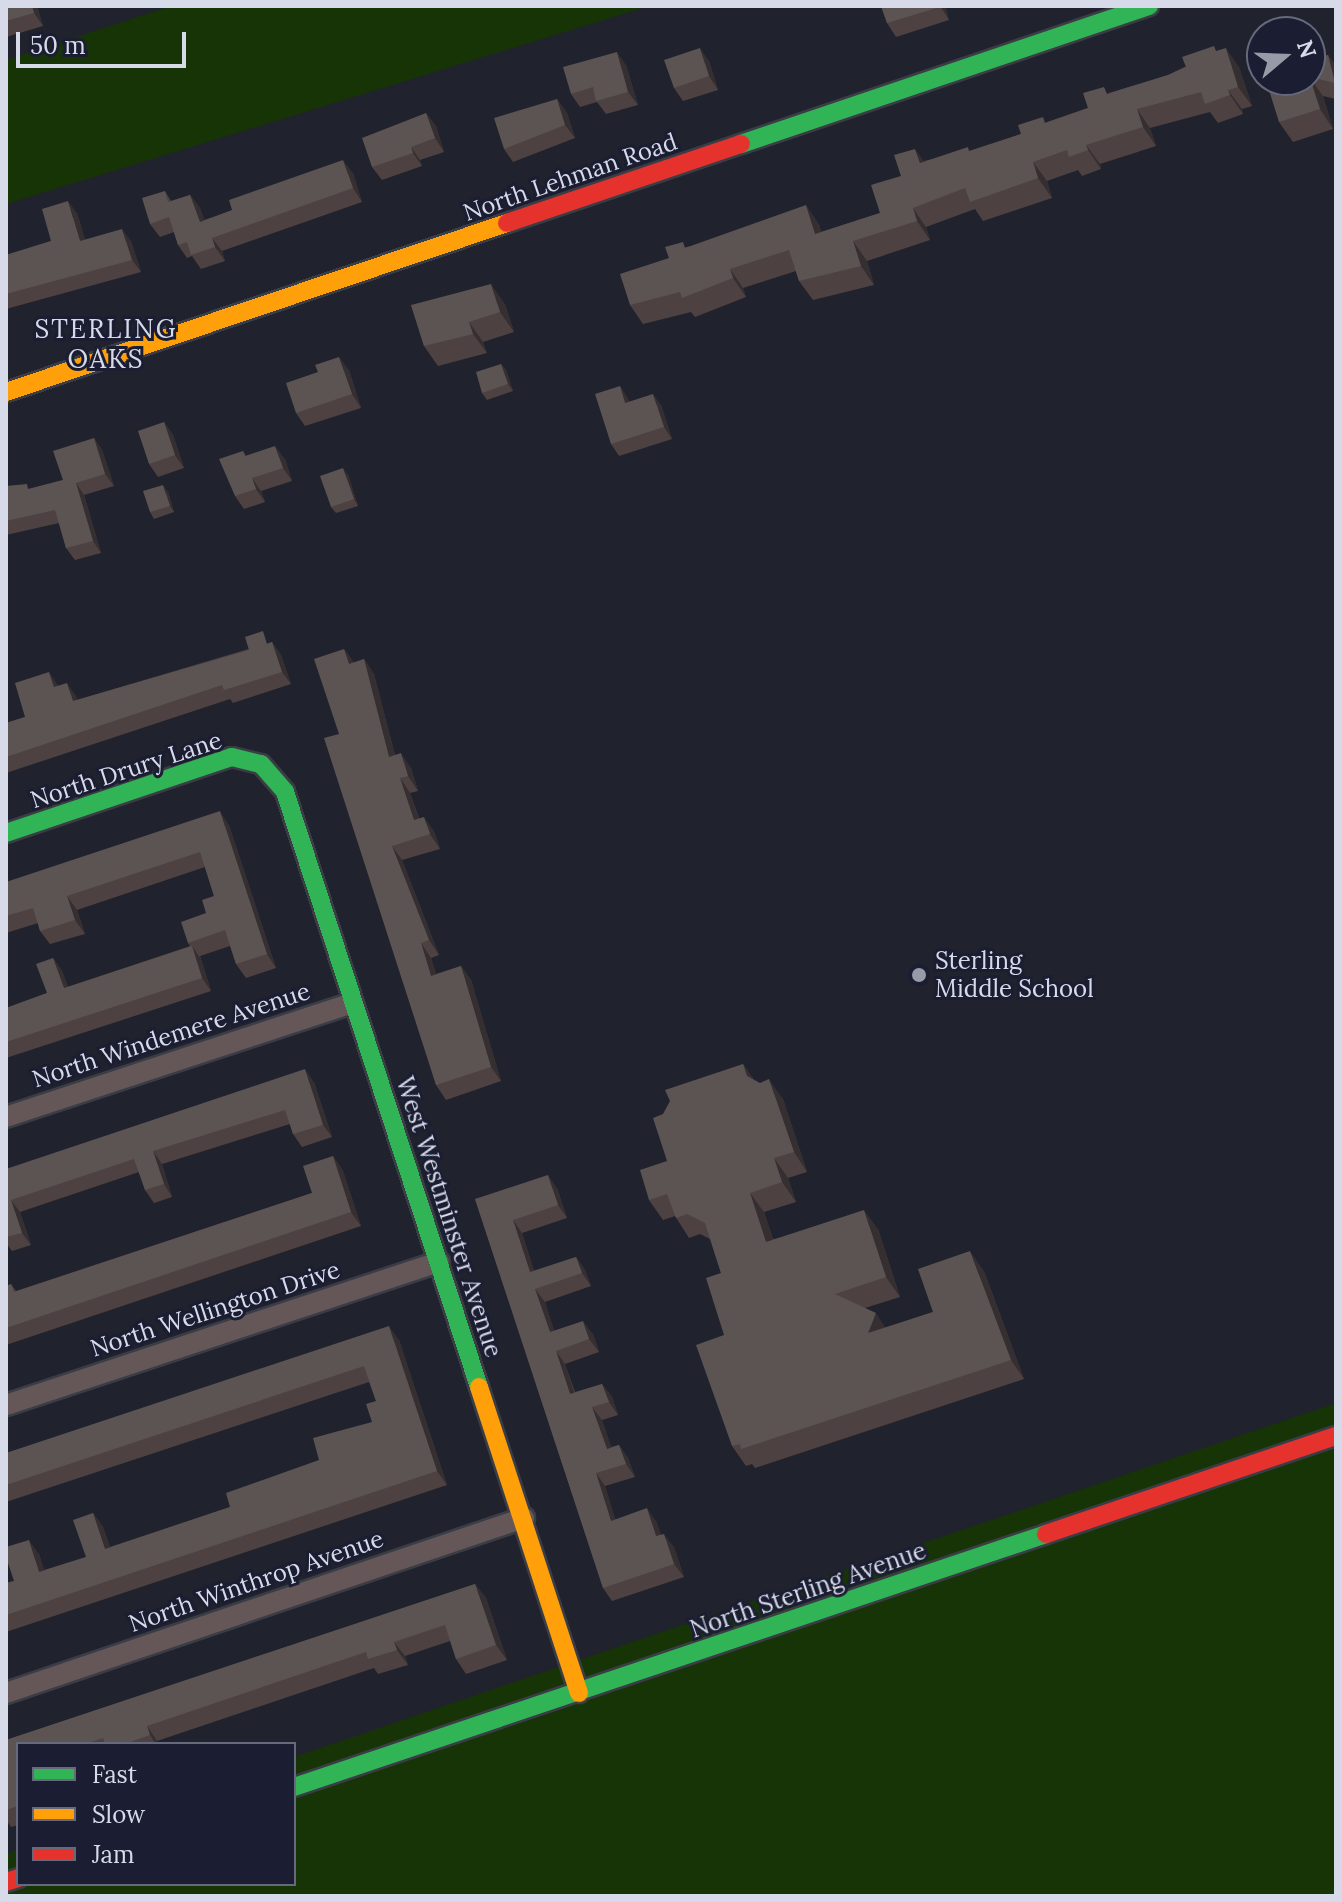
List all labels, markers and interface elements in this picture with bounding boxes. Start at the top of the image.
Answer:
scale bar [20,16,190,66]
north arrow [1246,16,1326,96]
text: 50 m [30,30,86,61]
text: N [1291,36,1323,61]
street label: North Lehman Road [459,127,681,227]
district label: STERLING OAKS [34,313,178,374]
street label: North Drury Lane [27,726,225,814]
place label: Sterling Middle School [935,947,1094,1003]
marker: Sterling Middle School [910,966,928,984]
street label: North Windemere Avenue [29,976,313,1094]
street label: West Westminster Avenue [390,1073,508,1361]
street label: North Wellington Drive [87,1255,343,1363]
street label: North Winthrop Avenue [125,1524,387,1638]
street label: North Sterling Avenue [686,1536,930,1644]
legend [16,1742,296,1886]
text: Fast [92,1759,137,1790]
text: Slow [92,1799,145,1830]
text: Jam [92,1839,134,1870]

